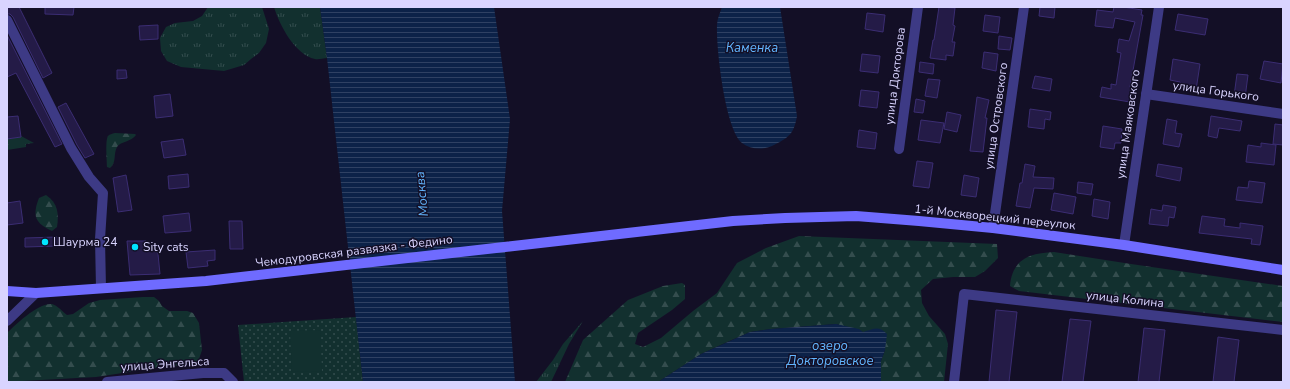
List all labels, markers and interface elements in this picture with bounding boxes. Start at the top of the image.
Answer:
street label: улица Докторова [881,26,909,126]
water label: Каменка [726,39,778,57]
street label: улица Островского [981,61,1011,171]
street label: улица Маяковского [1112,68,1144,180]
street label: улица Горького [1172,77,1260,105]
water label: Москва [411,171,433,217]
street label: 1-й Москворецкий переулок [914,201,1077,233]
street label: Чемодуровская развязка - Федино [255,231,454,271]
place label: Шаурма 24 [53,234,117,250]
marker: Шаурма 24 [40,237,50,247]
place label: Sity cats [143,239,189,255]
marker: Sity cats [130,242,140,252]
street label: улица Колина [1085,287,1165,311]
water label: озеро Докторовское [786,337,874,370]
street label: улица Энгельса [120,353,210,375]

